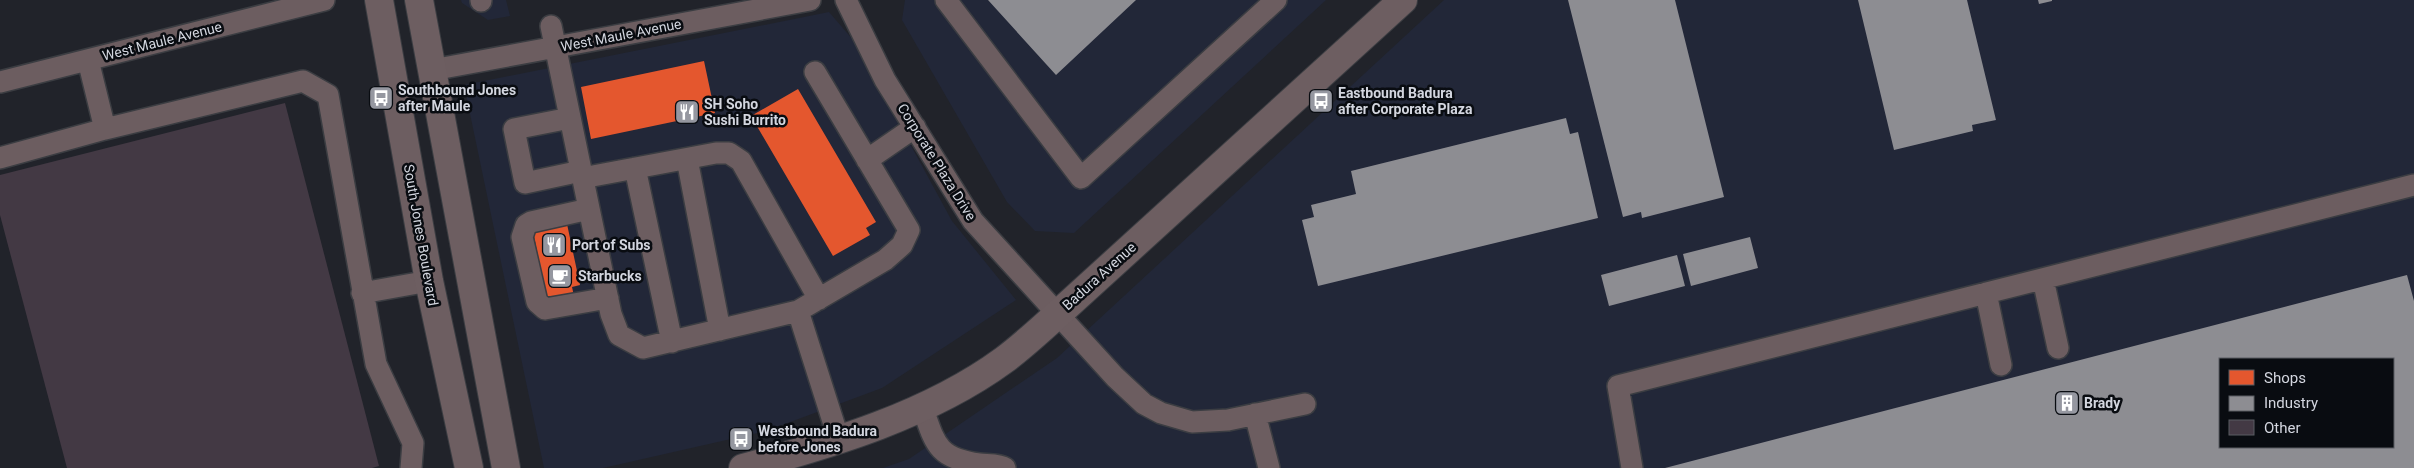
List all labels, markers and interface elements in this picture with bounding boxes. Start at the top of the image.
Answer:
street label: West Maule Avenue [559,15,683,55]
street label: West Maule Avenue [101,18,223,64]
place label: Southbound Jones after Maule [398,82,516,114]
bus stop icon: Southbound Jones after Maule [368,85,394,111]
place label: Eastbound Badura after Corporate Plaza [1338,85,1473,117]
bus stop icon: Eastbound Badura after Corporate Plaza [1308,88,1334,114]
place label: SH Soho Sushi Burrito [704,96,786,128]
restaurant icon: SH Soho Sushi Burrito [674,99,700,125]
street label: Corporate Plaza Drive [895,101,979,223]
street label: South Jones Boulevard [401,163,441,307]
restaurant icon: Port of Subs [541,232,567,258]
place label: Port of Subs [572,237,650,253]
street label: Badura Avenue [1059,239,1139,313]
cafe icon: Starbucks [547,263,573,289]
place label: Starbucks [578,268,642,284]
legend [2219,358,2394,448]
text: Shops [2264,369,2306,387]
building icon: Brady [2054,390,2080,416]
text: Industry [2264,394,2318,412]
place label: Brady [2084,395,2121,411]
text: Other [2264,419,2301,437]
place label: Westbound Badura before Jones [758,423,877,455]
bus stop icon: Westbound Badura before Jones [728,426,754,452]

